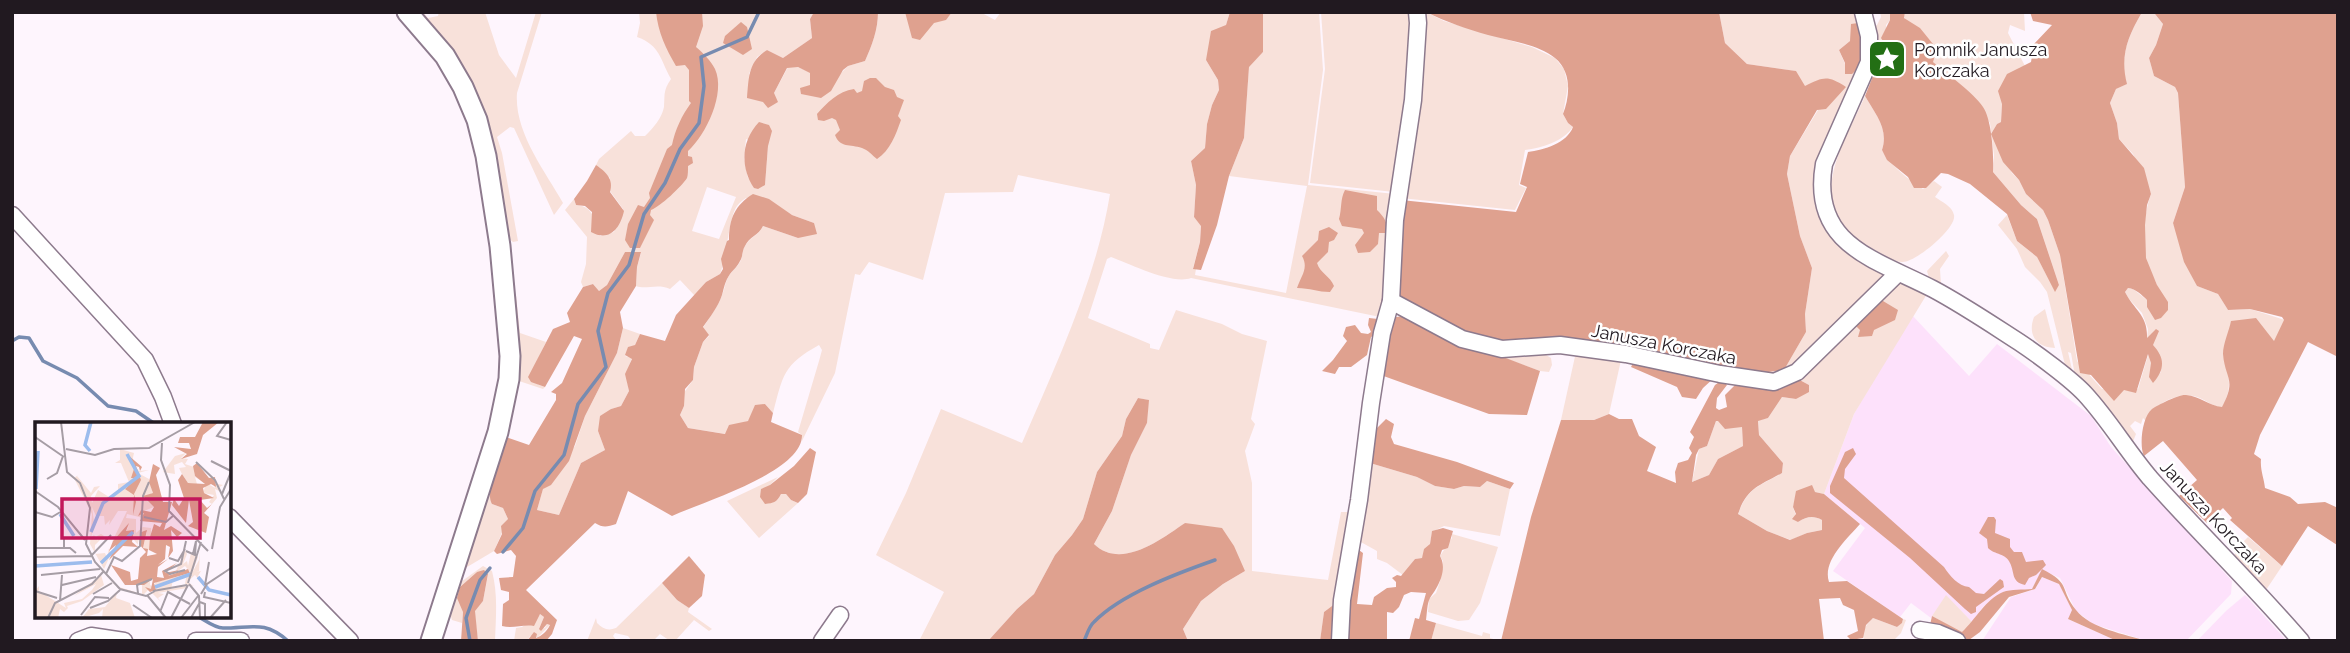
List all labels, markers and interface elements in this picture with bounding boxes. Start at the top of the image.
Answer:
place icon: Pomnik Janusza Korczaka [1866,38,1908,80]
place label: Pomnik Janusza Korczaka [1914,39,2047,81]
street label: Janusza Korczaka [1590,320,1738,368]
inset map [35,422,231,618]
street label: Janusza Korczaka [2156,456,2272,578]

